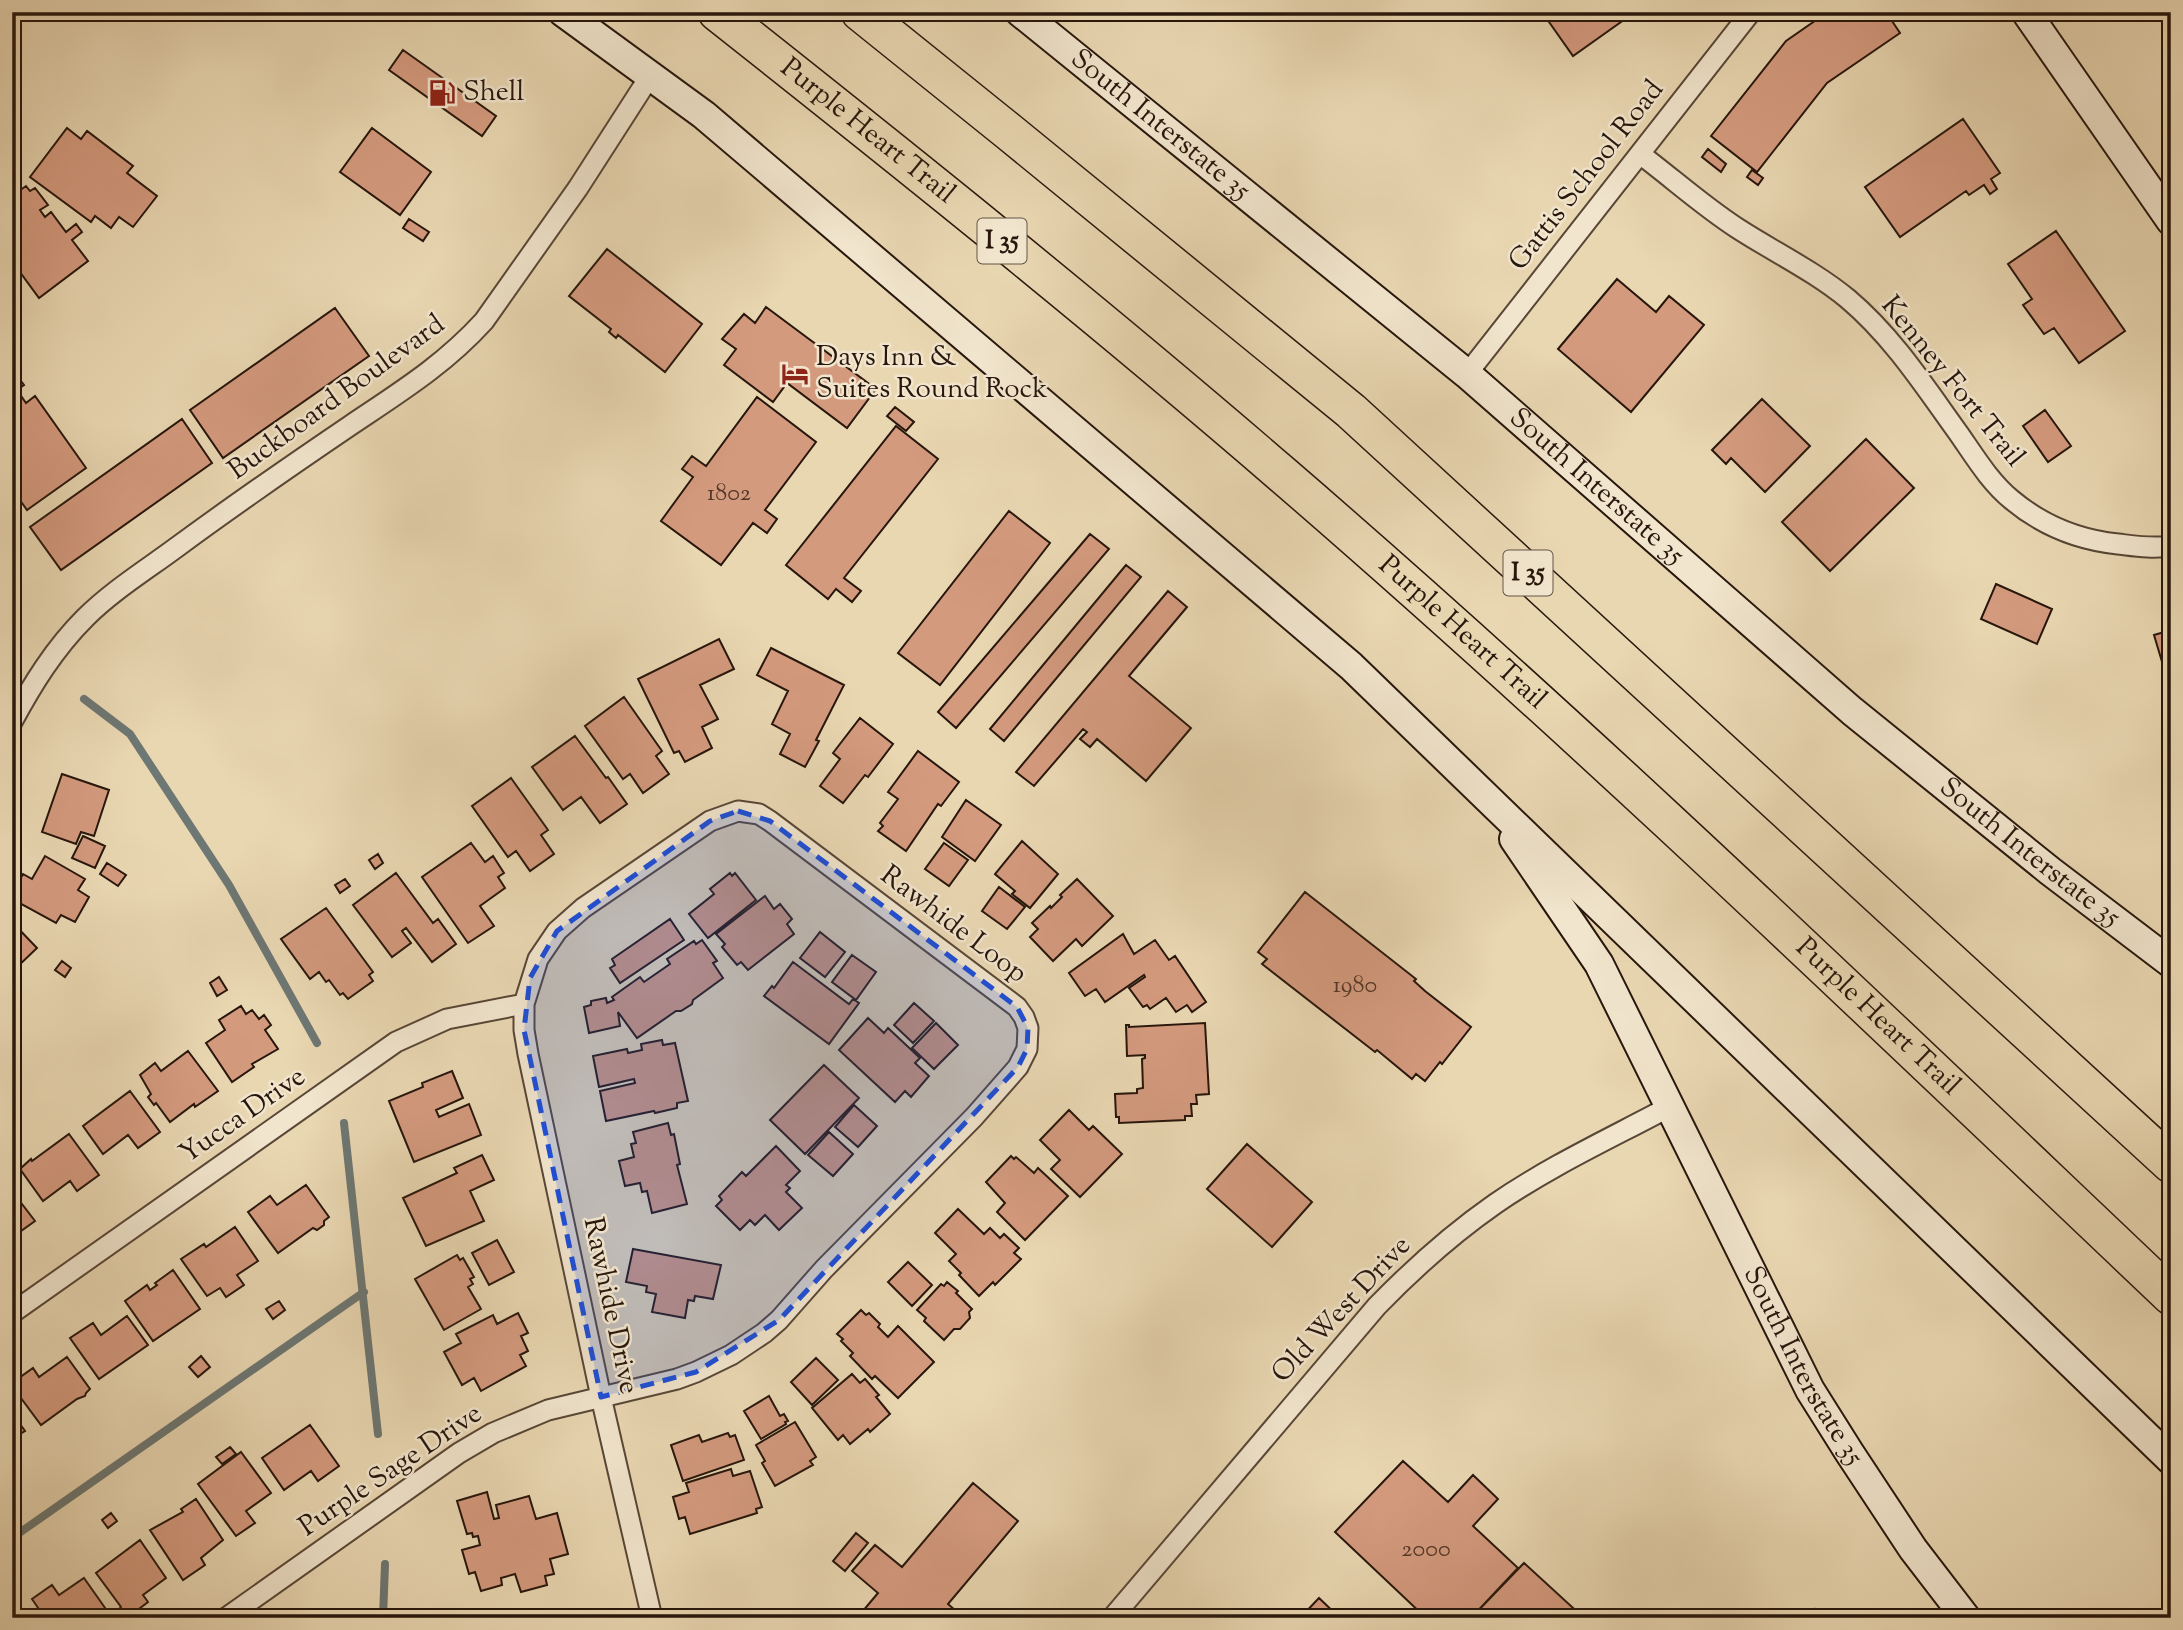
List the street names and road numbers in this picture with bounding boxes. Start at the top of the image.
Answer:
street label: South Interstate 35 [1061,40,1259,211]
street label: Purple Heart Trail [771,49,964,214]
street label: Gattis School Road [1500,72,1674,280]
road number: I 35 [978,218,1026,264]
street label: Kenney Fort Trail [1870,288,2034,476]
street label: Buckboard Boulevard [220,305,454,490]
street label: South Interstate 35 [1500,399,1693,575]
street label: Purple Heart Trail [1369,547,1555,719]
road number: I 35 [1504,551,1552,596]
street label: South Interstate 35 [1930,769,2129,938]
street label: Rawhide Loop [871,856,1035,994]
street label: Purple Heart Trail [1786,929,1969,1106]
street label: Yucca Drive [172,1058,314,1174]
street label: Rawhide Drive [572,1214,648,1398]
street label: Old West Drive [1263,1227,1421,1393]
street label: South Interstate 35 [1732,1260,1873,1474]
street label: Purple Sage Drive [291,1395,491,1547]

